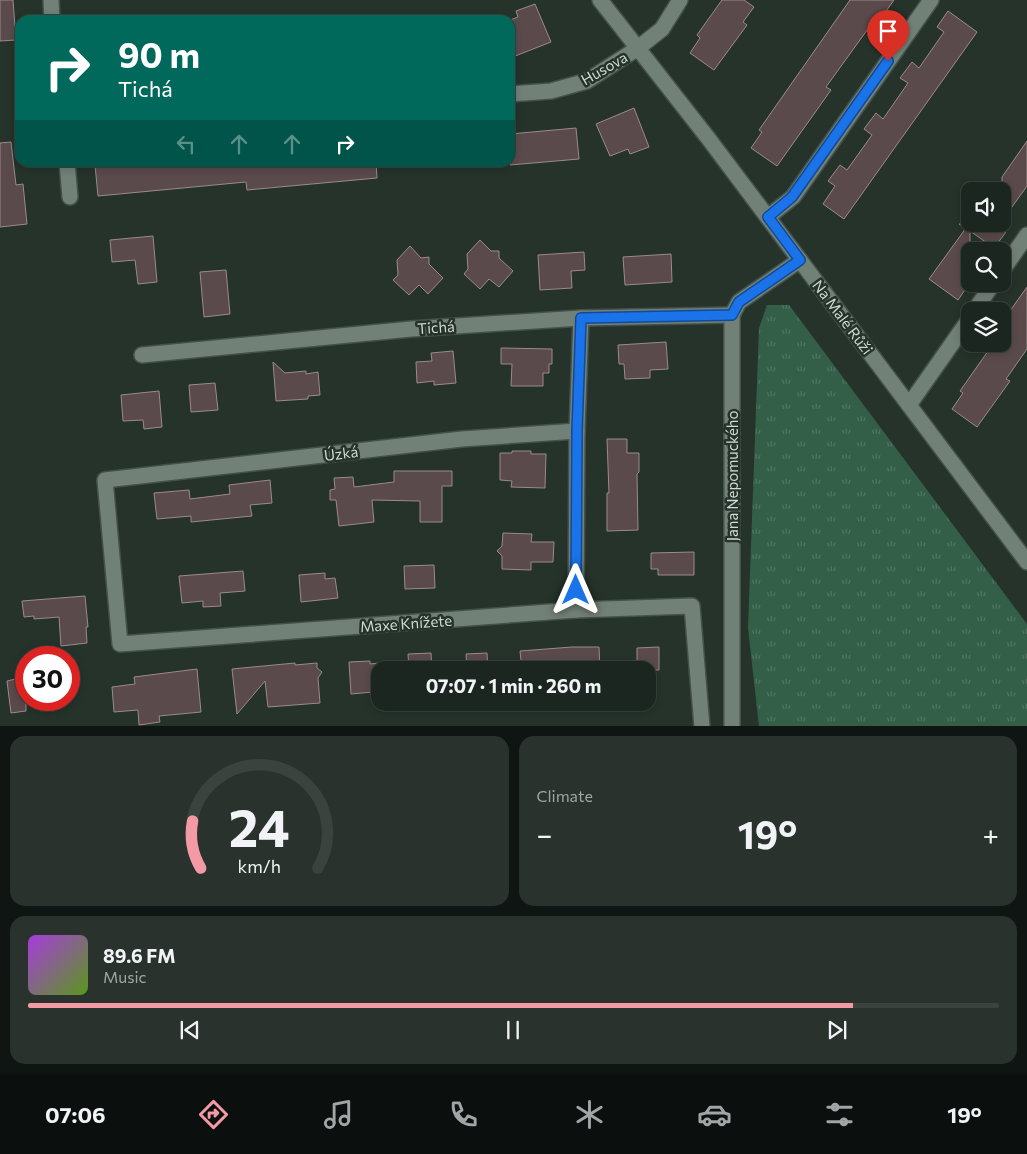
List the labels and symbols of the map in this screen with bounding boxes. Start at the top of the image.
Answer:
pin [867,10,909,61]
street label: Husova [578,48,630,88]
street label: Na Malé Růži [809,276,877,358]
street label: Tichá [417,317,455,337]
street label: Jana Nepomuckého [723,411,741,541]
street label: Úzká [323,441,359,464]
position arrow [549,563,601,615]
street label: Maxe Knížete [359,611,453,635]
speed limit sign: 30 [15,646,80,711]

